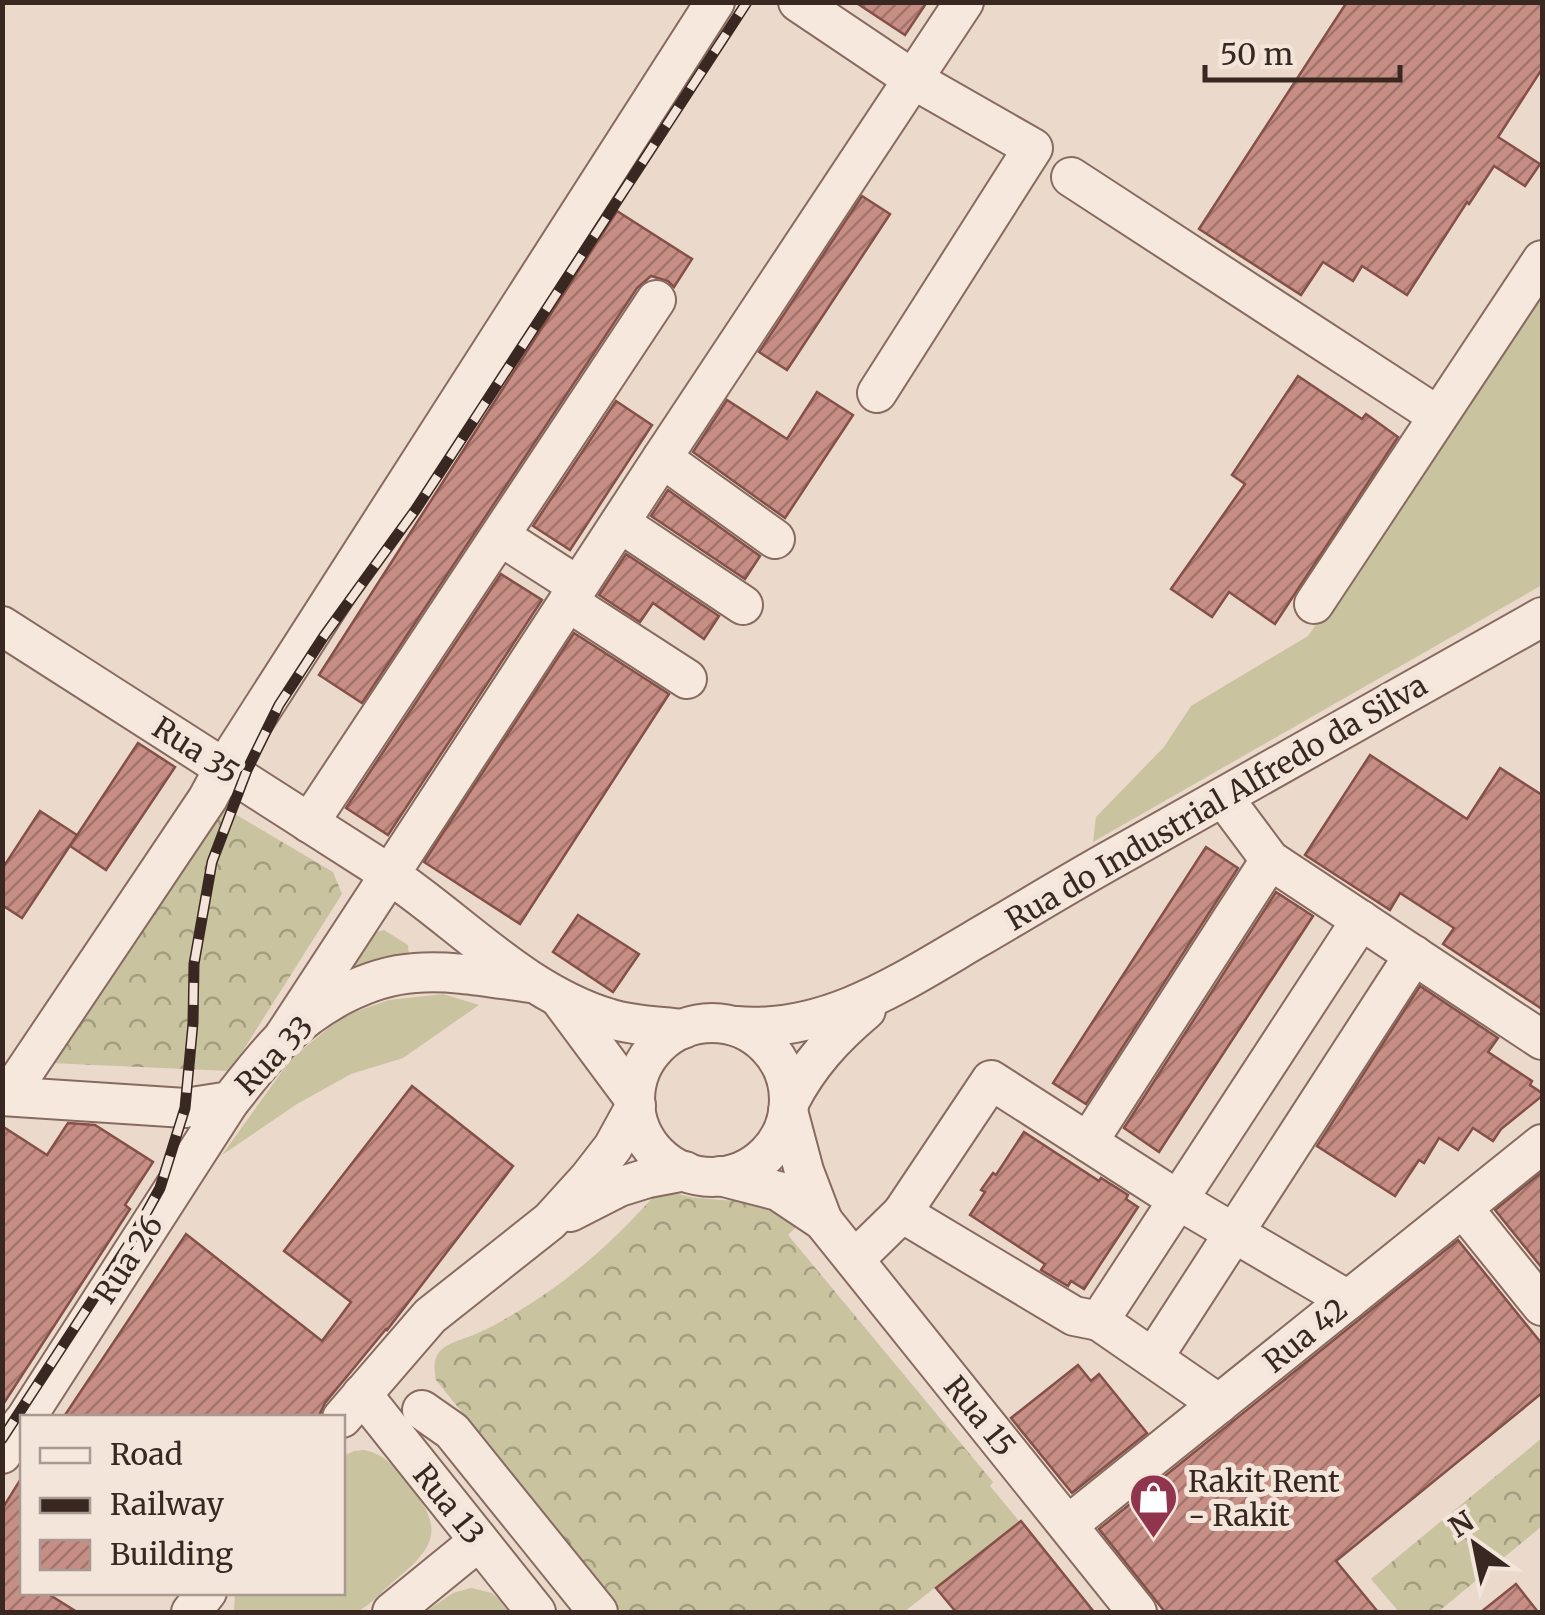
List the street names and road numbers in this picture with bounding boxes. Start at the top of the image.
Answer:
street label: Rua do Industrial Alfredo da Silva [999,666,1433,938]
street label: Rua 35 [146,708,246,792]
street label: Rua 33 [227,1007,321,1103]
street label: Rua 26 [85,1208,171,1310]
street label: Rua 42 [1255,1290,1355,1380]
street label: Rua 15 [936,1368,1024,1464]
street label: Rua 13 [405,1456,493,1552]

